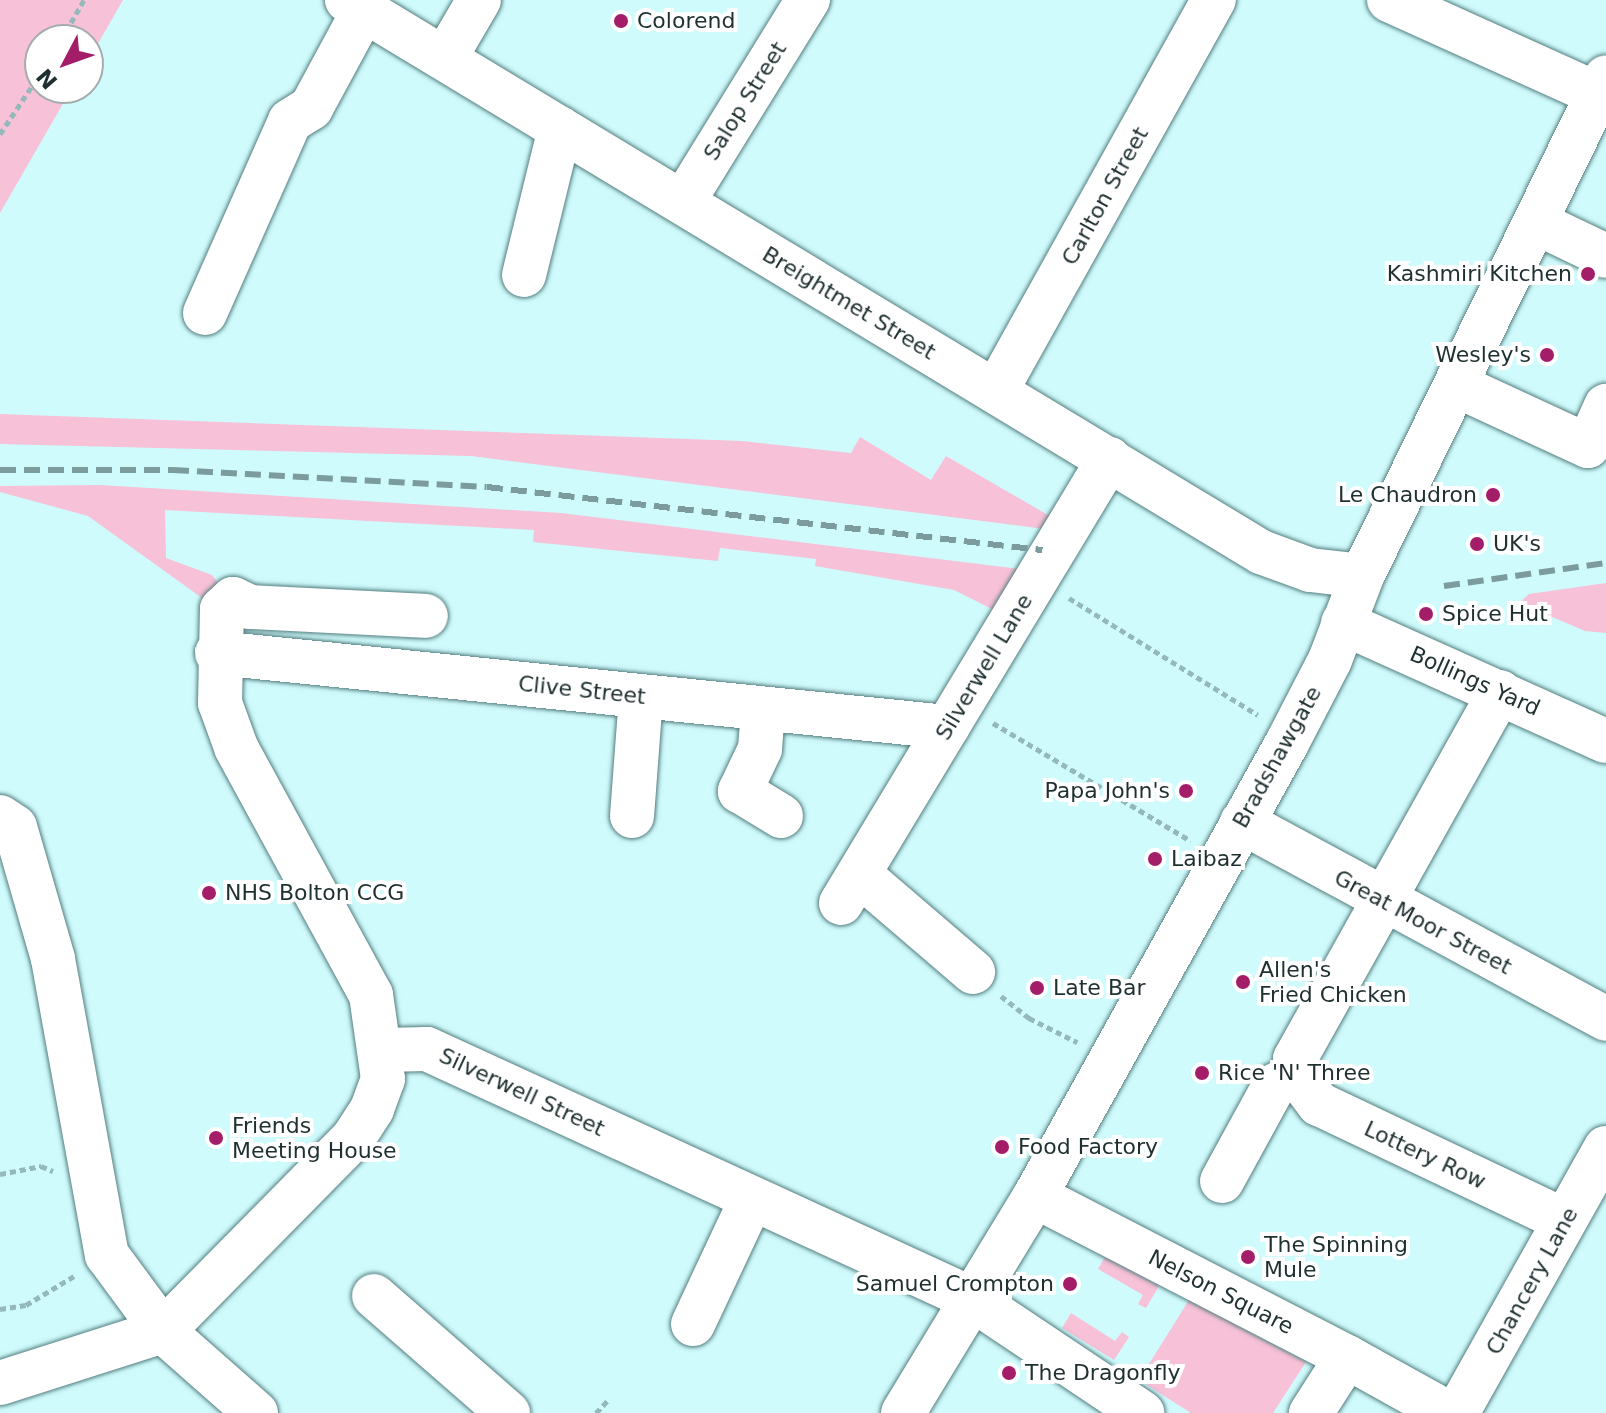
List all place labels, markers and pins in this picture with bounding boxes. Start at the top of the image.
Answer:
place label: Colorend [637,8,735,34]
marker: Colorend [612,12,630,30]
place label: Kashmiri Kitchen [1387,261,1572,287]
marker: Kashmiri Kitchen [1579,265,1597,283]
place label: Wesley's [1435,342,1531,368]
marker: Wesley's [1538,346,1556,364]
place label: Le Chaudron [1338,482,1477,508]
marker: Le Chaudron [1484,486,1502,504]
place label: UK's [1493,531,1541,557]
marker: UK's [1468,535,1486,553]
place label: Spice Hut [1442,601,1548,627]
marker: Spice Hut [1417,605,1435,623]
place label: Papa John's [1044,778,1170,804]
marker: Papa John's [1177,782,1195,800]
place label: Laibaz [1171,846,1242,872]
marker: Laibaz [1146,850,1164,868]
place label: NHS Bolton CCG [225,880,404,906]
marker: NHS Bolton CCG [200,884,218,902]
place label: Allen's Fried Chicken [1259,956,1407,1008]
marker: Allen's Fried Chicken [1234,973,1252,991]
place label: Late Bar [1053,975,1146,1001]
marker: Late Bar [1028,979,1046,997]
place label: Rice 'N' Three [1218,1060,1371,1086]
marker: Rice 'N' Three [1193,1064,1211,1082]
place label: Friends Meeting House [232,1112,397,1164]
marker: Friends Meeting House [207,1129,225,1147]
place label: Food Factory [1018,1134,1158,1160]
marker: Food Factory [993,1138,1011,1156]
place label: The Spinning Mule [1264,1231,1408,1282]
marker: The Spinning Mule [1239,1248,1257,1266]
place label: Samuel Crompton [856,1271,1054,1297]
marker: Samuel Crompton [1061,1275,1079,1293]
place label: The Dragonfly [1025,1360,1181,1386]
marker: The Dragonfly [1000,1364,1018,1382]

